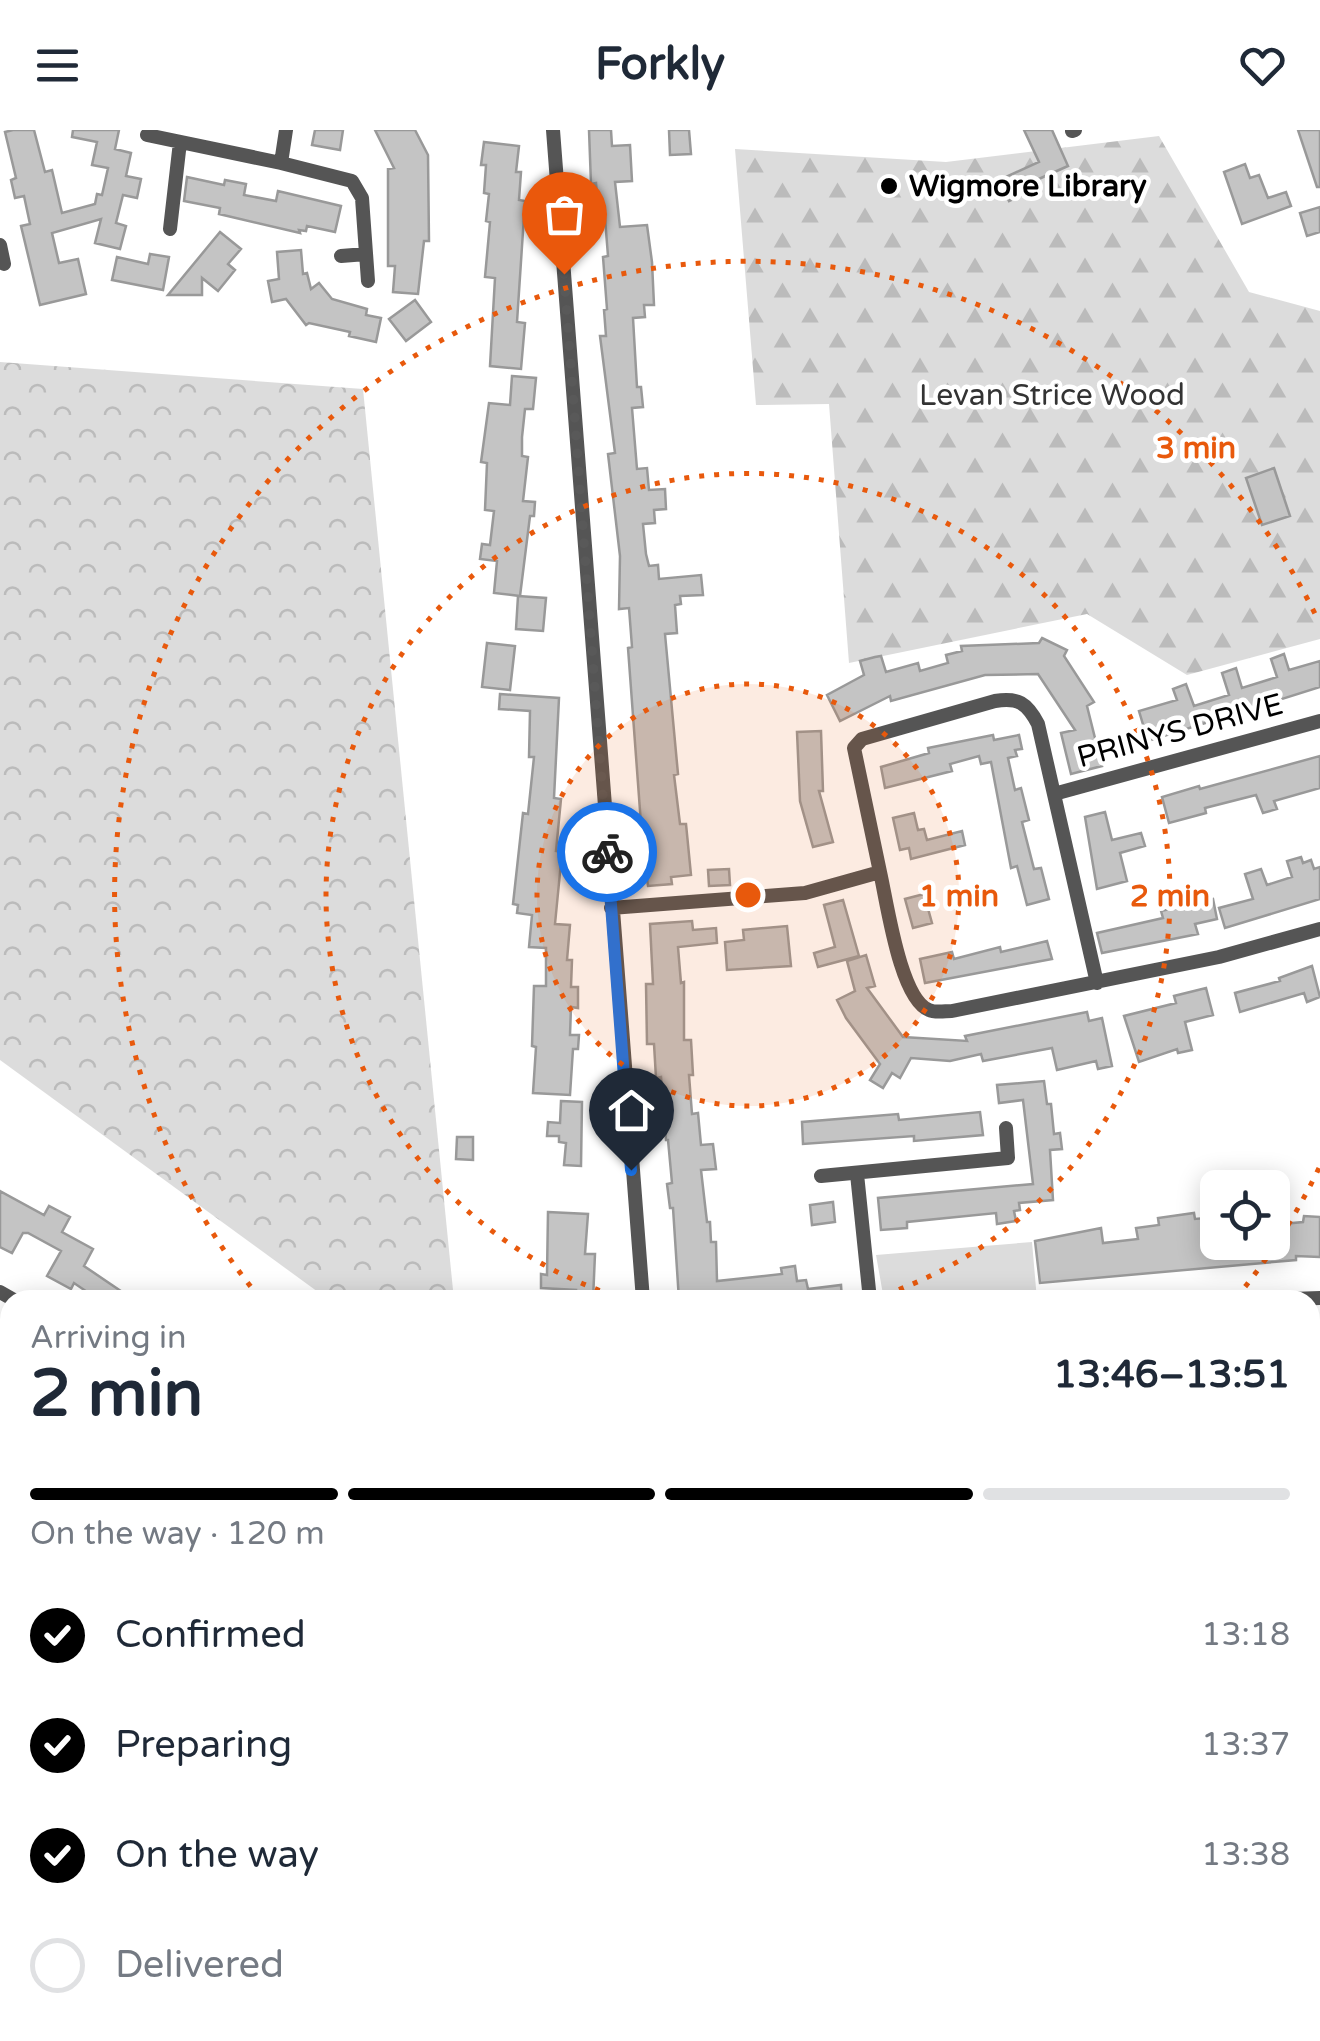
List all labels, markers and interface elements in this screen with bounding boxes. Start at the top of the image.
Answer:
icon: menu [30,38,85,93]
text: Forkly [595,38,725,92]
icon: heart [1235,38,1290,93]
place label: Wigmore Library [909,168,1147,205]
pin [522,172,607,275]
marker: Wigmore Library [878,175,900,197]
icon: bag [537,187,592,242]
park label: Levan Strice Wood [919,377,1185,414]
text: 3 min [1156,430,1236,467]
street label: PRINYS DRIVE [1073,686,1287,776]
courier [557,802,657,902]
icon: bike [580,825,635,880]
centre of rings [730,877,766,913]
text: 1 min [919,878,999,915]
text: 2 min [1130,878,1210,915]
pin [589,1068,674,1171]
icon: home [604,1083,659,1138]
map controls [1200,1170,1290,1260]
button: locate [1200,1170,1290,1260]
text: Arriving in [30,1319,187,1357]
text: 13:46–13:51 [1053,1352,1290,1398]
text: 2 min [30,1355,203,1434]
text: On the way · 120 m [30,1515,325,1553]
icon: check [30,1608,85,1663]
text: Confirmed [115,1612,306,1658]
text: 13:18 [1201,1616,1290,1654]
icon: check [30,1718,85,1773]
text: Preparing [115,1722,292,1768]
text: 13:37 [1201,1726,1290,1764]
icon: check [30,1828,85,1883]
text: On the way [115,1832,319,1878]
text: 13:38 [1201,1836,1290,1874]
text: Delivered [115,1942,284,1988]

